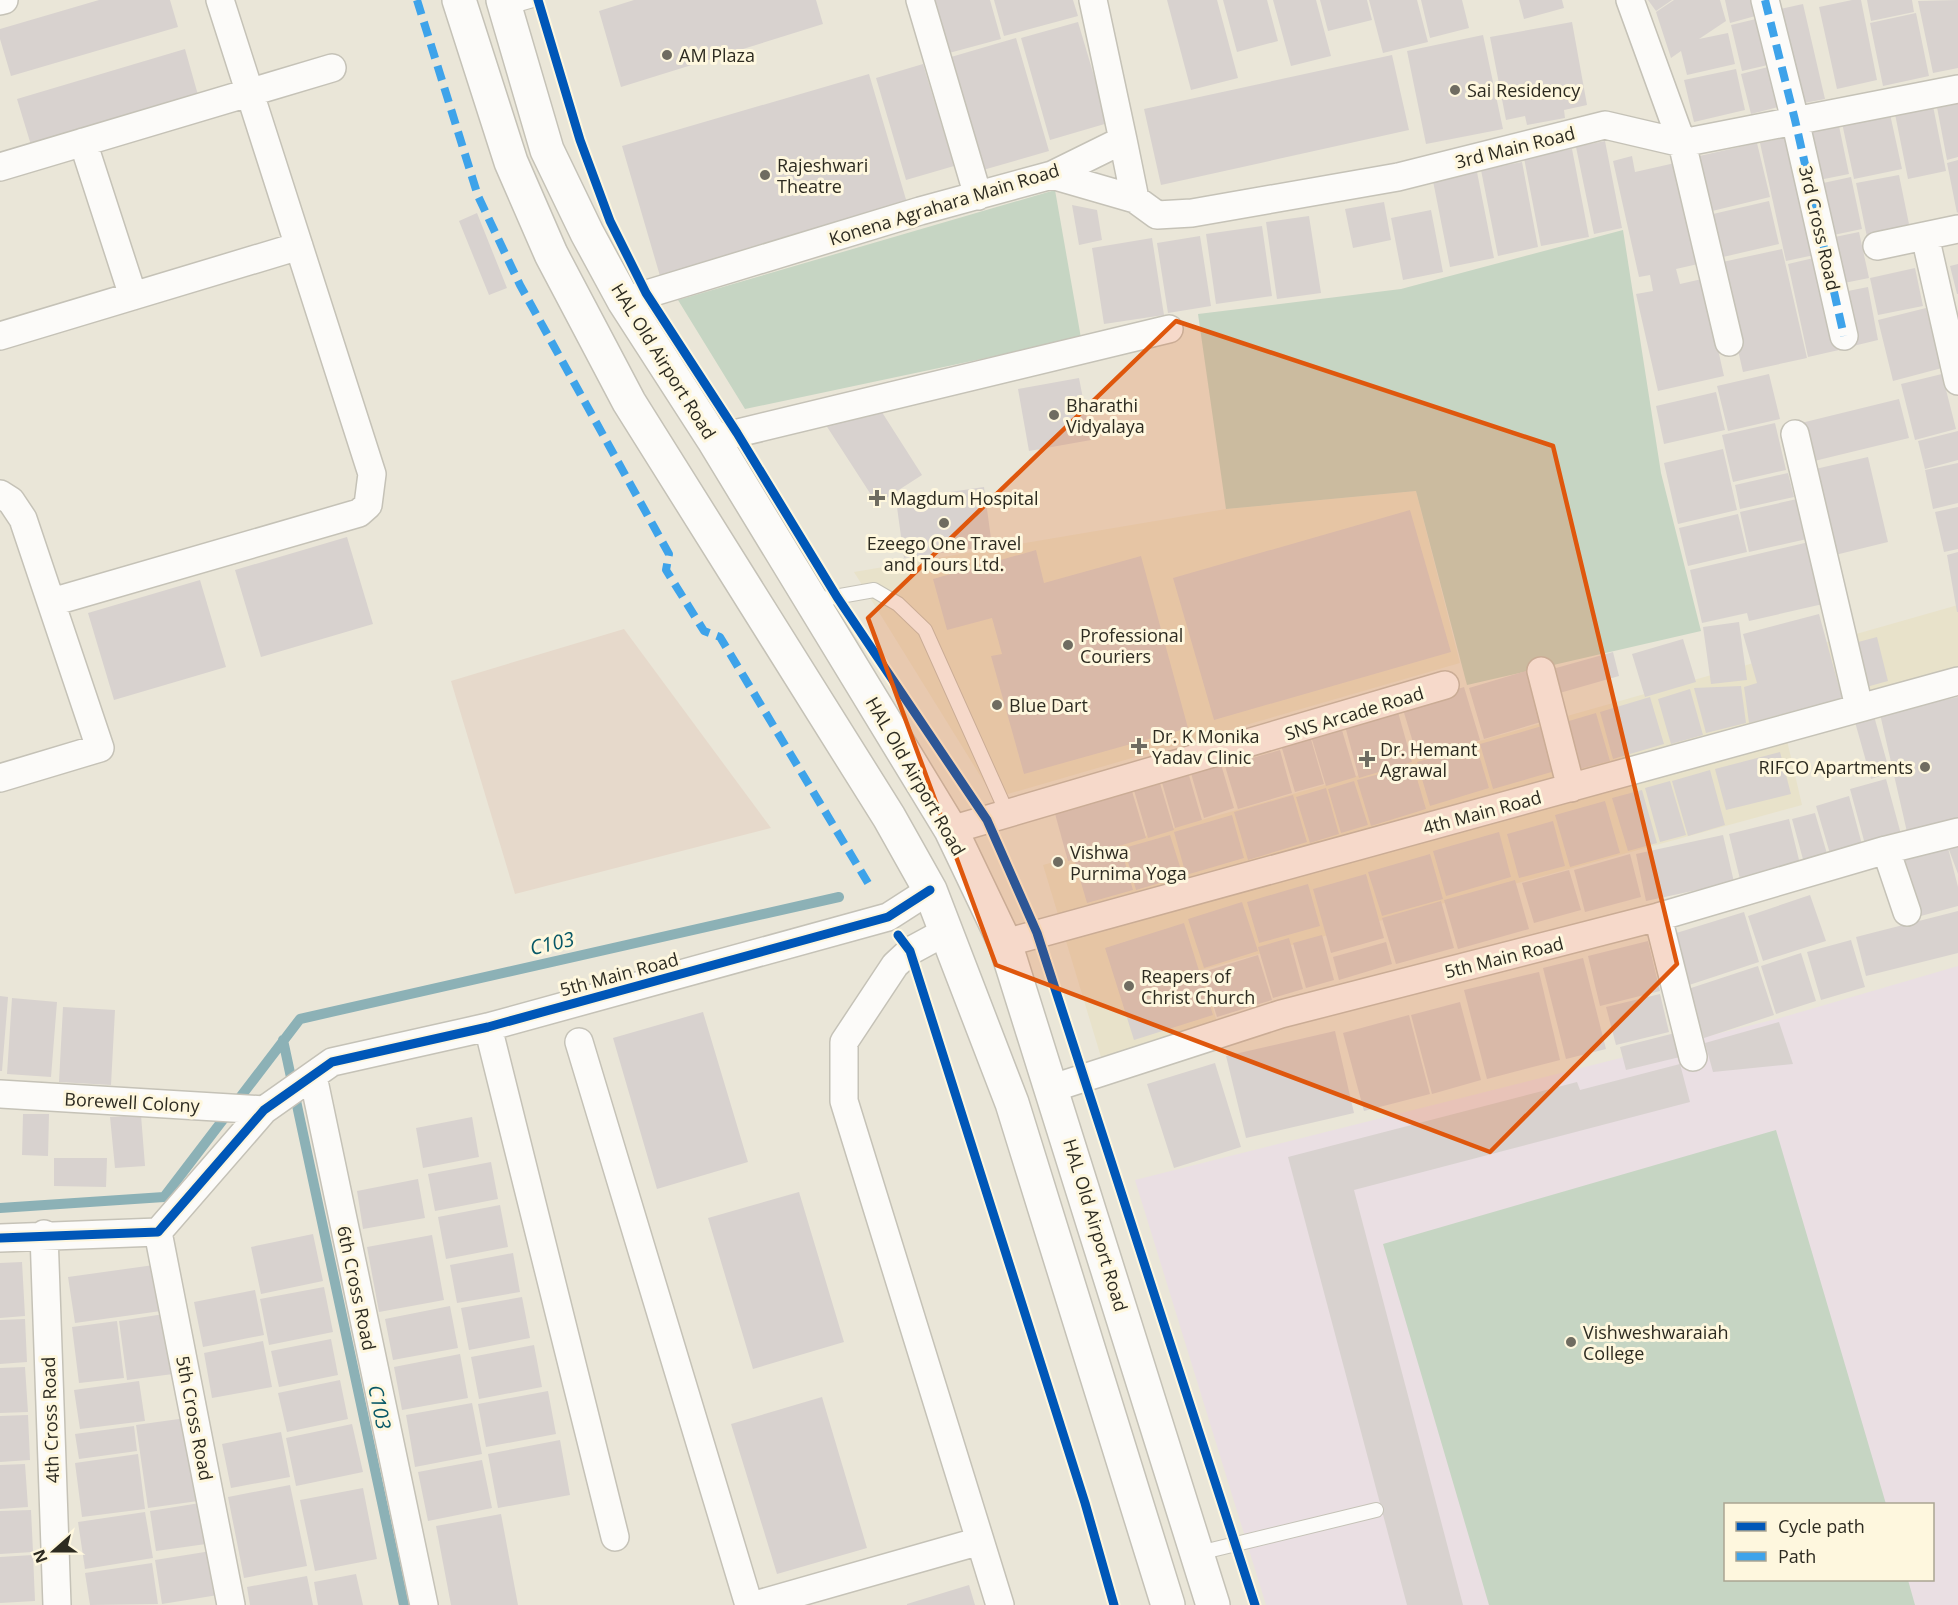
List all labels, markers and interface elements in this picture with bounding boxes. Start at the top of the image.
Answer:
place label: AM Plaza [679,43,755,67]
marker: AM Plaza [660,48,674,62]
place label: Sai Residency [1467,78,1581,102]
marker: Sai Residency [1448,83,1462,97]
street label: 3rd Main Road [1453,121,1577,173]
place label: Rajeshwari Theatre [777,153,868,198]
street label: Konena Agrahara Main Road [826,157,1062,251]
street label: 3rd Cross Road [1794,163,1846,293]
marker: Rajeshwari Theatre [758,168,772,182]
street label: HAL Old Airport Road [606,279,722,443]
place label: Bharathi Vidyalaya [1066,393,1145,438]
marker: Bharathi Vidyalaya [1047,408,1061,422]
place label: Magdum Hospital [890,486,1039,510]
marker: Magdum Hospital [868,489,886,507]
marker: Ezeego One Travel and Tours Ltd. [937,516,951,530]
place label: Ezeego One Travel and Tours Ltd. [867,531,1021,576]
place label: Professional Couriers [1080,623,1183,668]
marker: Professional Couriers [1061,638,1075,652]
street label: SNS Arcade Road [1282,680,1426,746]
street label: HAL Old Airport Road [861,692,971,860]
place label: Blue Dart [1009,693,1088,717]
marker: Blue Dart [990,698,1004,712]
place label: Dr. K Monika Yadav Clinic [1152,724,1260,769]
marker: Dr. K Monika Yadav Clinic [1130,737,1148,755]
place label: Dr. Hemant Agrawal [1380,737,1477,782]
marker: Dr. Hemant Agrawal [1358,750,1376,768]
place label: RIFCO Apartments [1759,755,1913,779]
marker: RIFCO Apartments [1918,760,1932,774]
street label: 4th Main Road [1420,785,1544,839]
place label: Vishwa Purnima Yoga [1070,840,1187,885]
marker: Vishwa Purnima Yoga [1051,855,1065,869]
water label: C103 [527,925,577,961]
street label: 5th Main Road [1442,931,1566,983]
street label: 5th Main Road [557,947,681,1001]
place label: Reapers of Christ Church [1141,964,1255,1009]
marker: Reapers of Christ Church [1122,979,1136,993]
street label: Borewell Colony [64,1086,201,1118]
street label: HAL Old Airport Road [1058,1136,1134,1314]
street label: 6th Cross Road [332,1224,382,1352]
place label: Vishweshwaraiah College [1583,1320,1728,1365]
marker: Vishweshwaraiah College [1564,1335,1578,1349]
street label: 5th Cross Road [171,1354,219,1482]
street label: 4th Cross Road [36,1356,64,1484]
water label: C103 [362,1382,398,1432]
legend [1724,1503,1934,1581]
text: Cycle path [1778,1514,1865,1538]
north arrow [24,1521,84,1581]
text: Path [1778,1544,1816,1568]
text: N [27,1546,53,1566]

